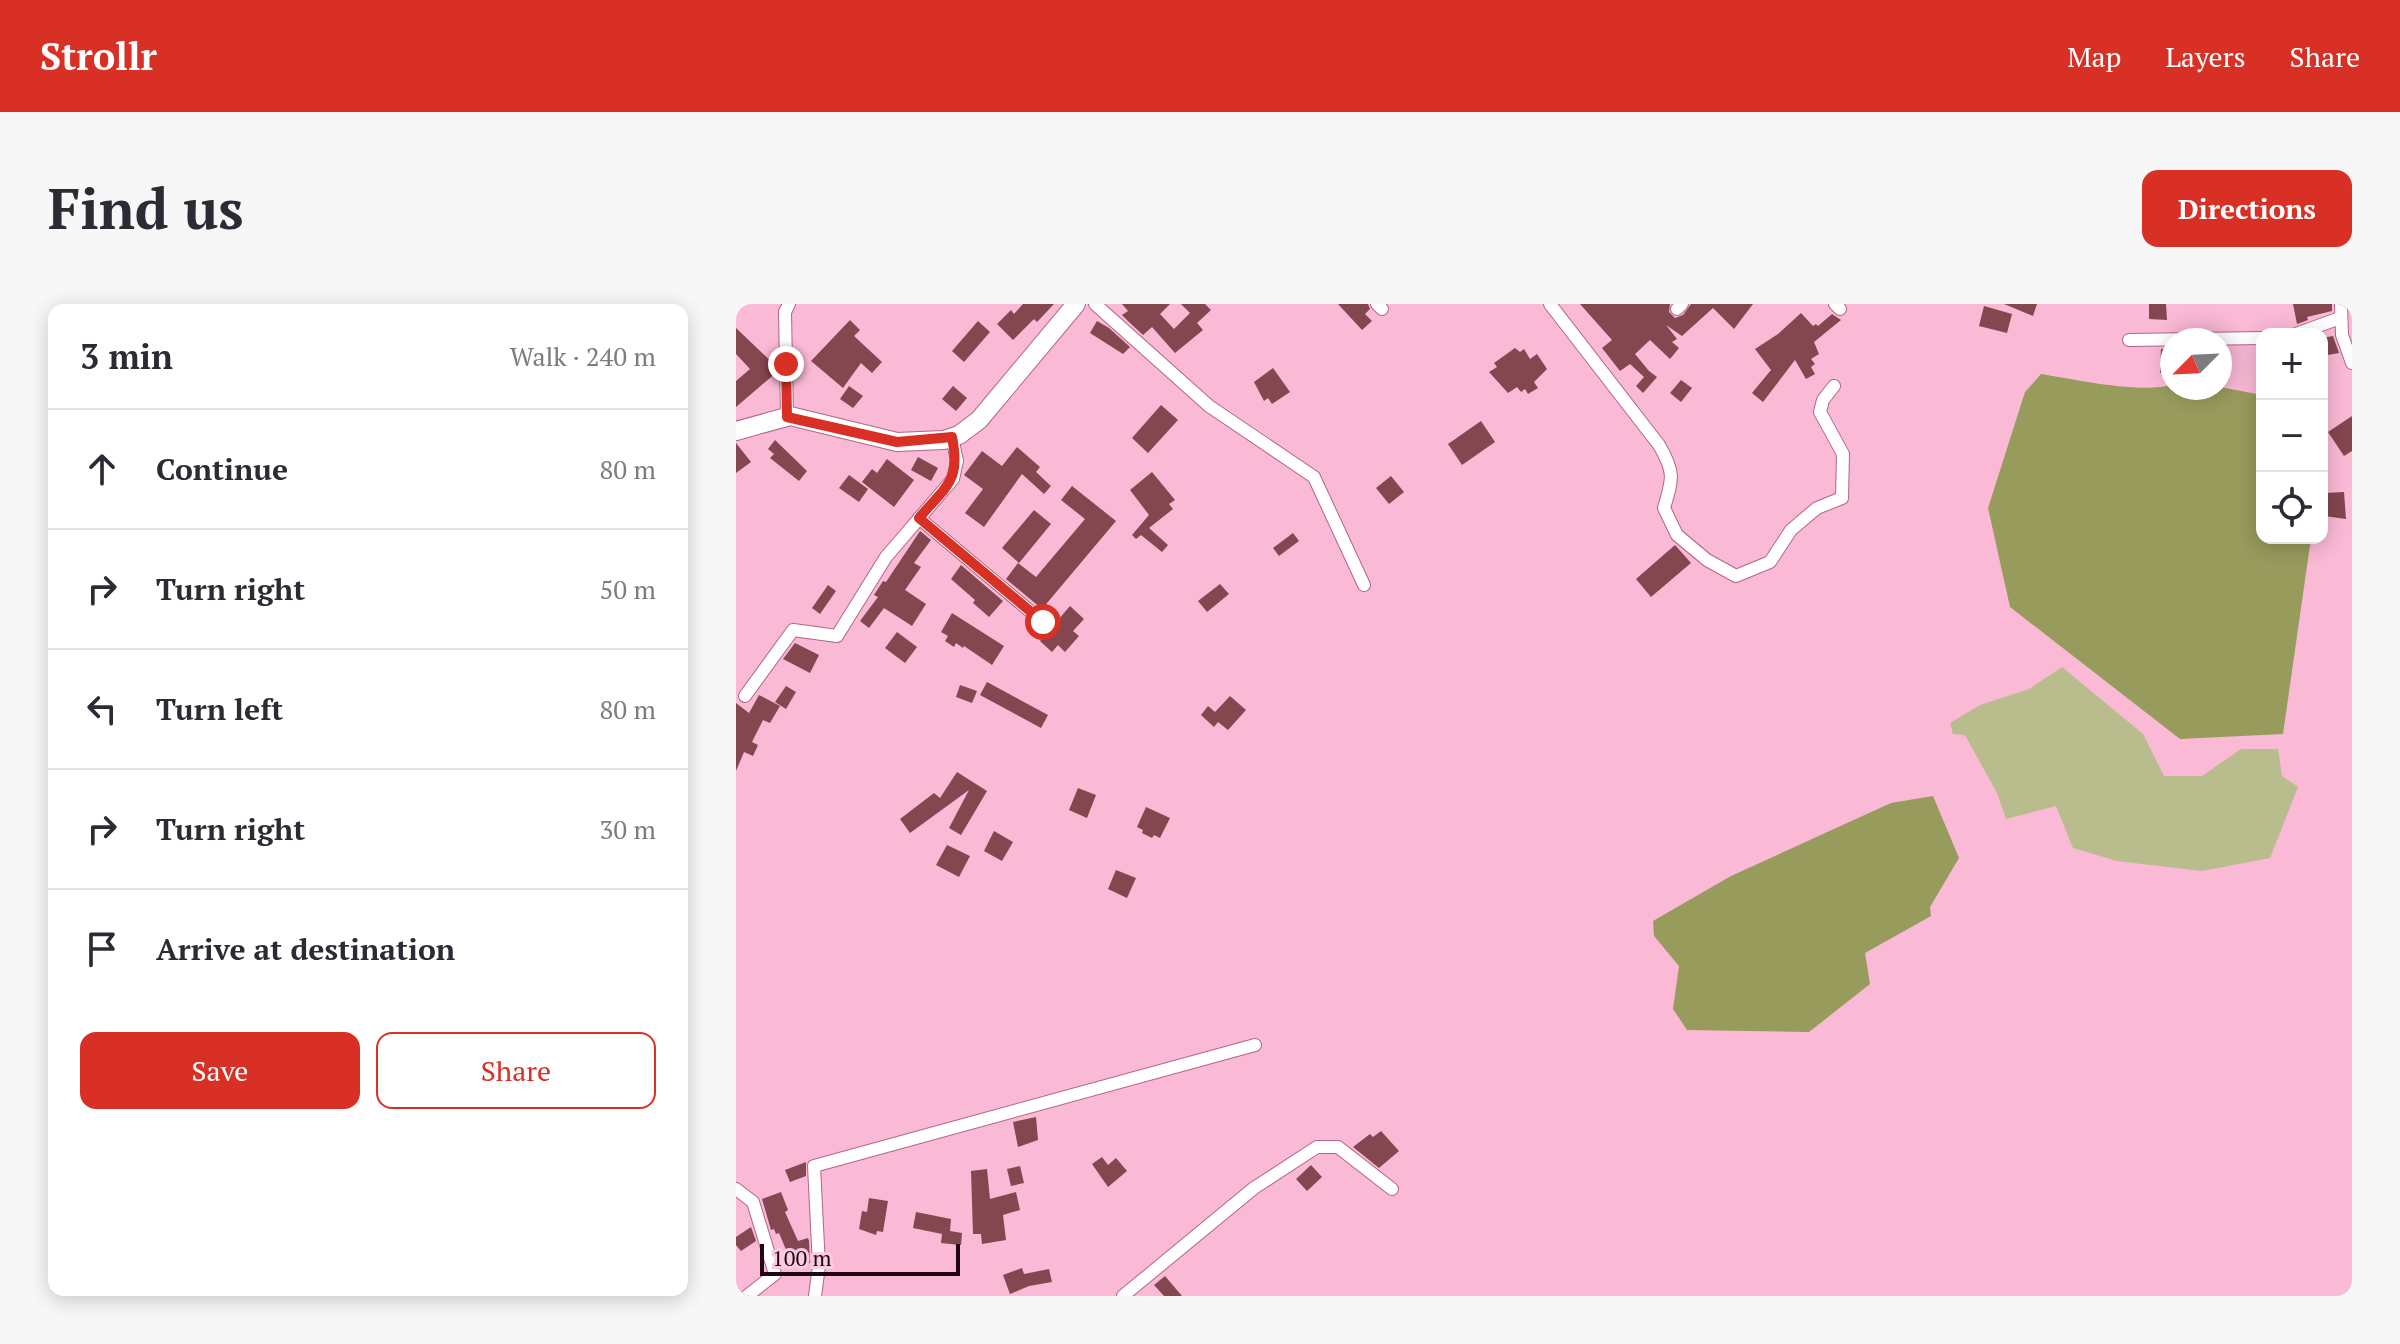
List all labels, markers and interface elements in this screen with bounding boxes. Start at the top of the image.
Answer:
text: Strollr [40,31,157,81]
text: Map [2067,38,2121,75]
text: Layers [2165,38,2246,75]
text: Share [2290,38,2360,75]
button: Directions [2142,170,2352,247]
text: Find us [48,171,244,245]
north arrow [2160,328,2232,400]
map controls [2256,328,2328,544]
button: + [2256,328,2328,400]
text: 3 min [80,334,173,379]
text: Walk · 240 m [510,339,656,373]
route end [768,346,804,382]
button: − [2256,400,2328,472]
icon: ahead [80,447,124,491]
text: Continue [156,449,288,489]
text: 80 m [600,452,656,486]
button: locate [2256,472,2328,544]
icon: right [80,567,124,611]
text: Turn right [156,569,305,609]
text: 50 m [600,572,656,606]
route start [1025,604,1061,640]
icon: left [80,687,124,731]
text: Turn left [156,689,283,729]
text: 80 m [600,692,656,726]
icon: right [80,807,124,851]
text: Turn right [156,809,305,849]
text: 30 m [600,812,656,846]
icon: arrive [80,927,124,971]
text: Arrive at destination [156,929,455,969]
button: Save [80,1032,360,1109]
button: Share [376,1032,656,1109]
scale bar [760,1240,960,1276]
text: 100 m [772,1243,832,1272]

